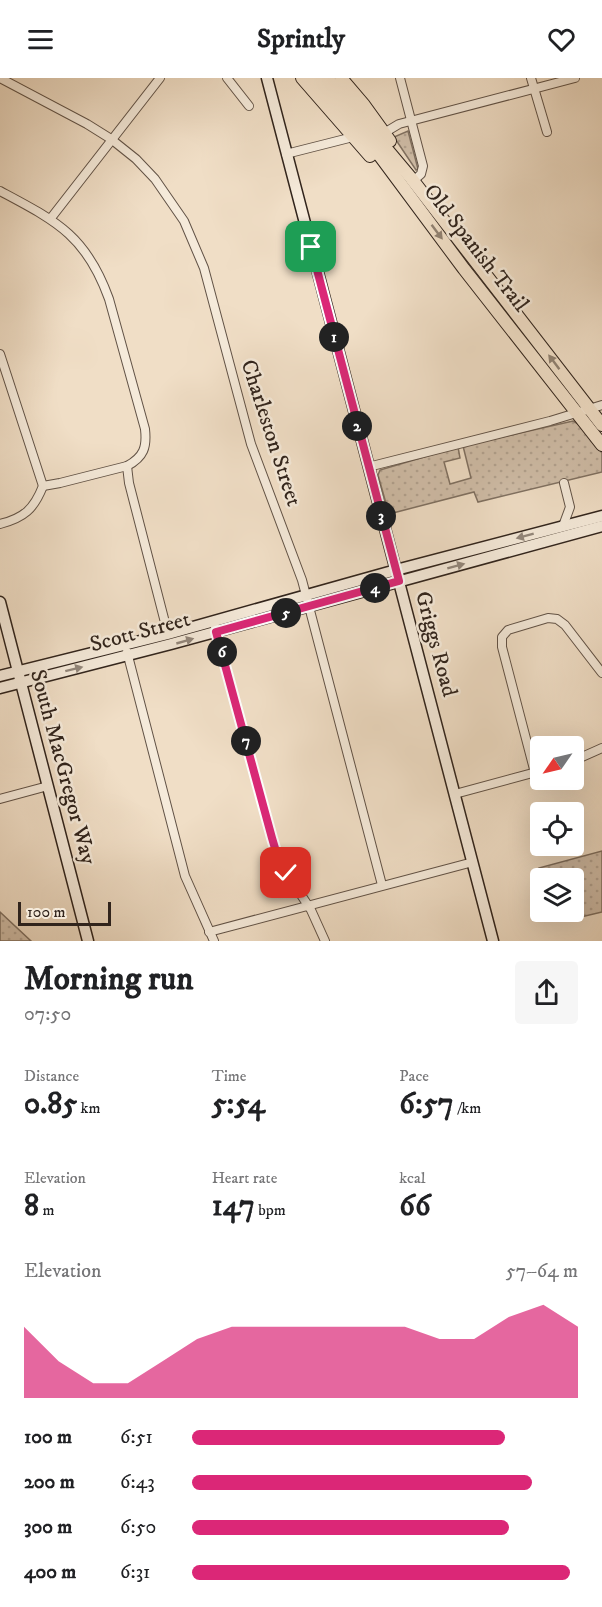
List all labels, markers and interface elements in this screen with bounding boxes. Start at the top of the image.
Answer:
text: Sprintly [257,22,345,56]
icon: menu [24,23,57,56]
icon: heart [545,23,578,56]
street label: Old Spanish Trail [418,179,534,318]
pin [285,221,336,272]
one-way arrow [430,224,443,240]
icon: arrive [294,230,327,263]
pin: 1 [319,322,349,352]
text: 1 [331,327,337,347]
one-way arrow [549,355,561,370]
street label: Charleston Street [235,356,307,510]
pin: 2 [342,411,372,441]
text: 2 [353,416,361,436]
pin: 3 [366,501,396,531]
text: 3 [378,506,384,526]
one-way arrow [516,532,534,541]
one-way arrow [446,560,465,570]
pin: 4 [360,573,390,603]
text: 4 [370,578,380,598]
street label: Griggs Road [409,588,463,700]
pin: 5 [271,598,301,628]
text: 5 [282,603,290,623]
street label: Scott Street [87,606,193,658]
one-way arrow [176,635,194,645]
pin: 6 [207,637,237,667]
text: 6 [218,642,226,662]
one-way arrow [65,664,84,674]
street label: South MacGregor Way [24,667,102,868]
pin: 7 [231,726,261,756]
text: 7 [242,731,250,751]
north arrow [530,736,584,790]
map controls [530,736,584,922]
button: locate [530,802,584,856]
pin [260,847,311,898]
icon: check [269,856,302,889]
button: layers [530,868,584,922]
scale bar [18,899,111,926]
text: 100 m [27,902,66,922]
text: Morning run [24,959,193,1000]
button: share [515,961,578,1024]
text: 07:50 [24,1002,71,1027]
text: Distance [24,1066,79,1086]
text: Time [212,1066,246,1086]
text: Pace [399,1066,429,1086]
text: 0.85 [24,1086,77,1123]
text: 5:54 [212,1086,265,1123]
text: 6:57 [399,1086,453,1123]
text: km [77,1098,101,1118]
text: /km [453,1098,481,1118]
text: Elevation [24,1168,86,1188]
text: Heart rate [212,1168,277,1188]
text: kcal [399,1168,426,1188]
text: 8 [24,1188,39,1225]
text: 147 [212,1188,255,1225]
text: 66 [399,1188,431,1225]
text: m [39,1200,54,1220]
text: bpm [255,1200,286,1220]
text: Elevation [24,1259,101,1284]
text: 57–64 m [506,1259,578,1284]
text: 100 m [24,1425,72,1450]
text: 6:51 [120,1425,153,1450]
text: 200 m [24,1470,75,1495]
text: 6:43 [120,1470,155,1495]
text: 300 m [24,1515,72,1540]
text: 6:50 [120,1515,156,1540]
text: 400 m [24,1560,76,1585]
text: 6:31 [120,1560,150,1585]

